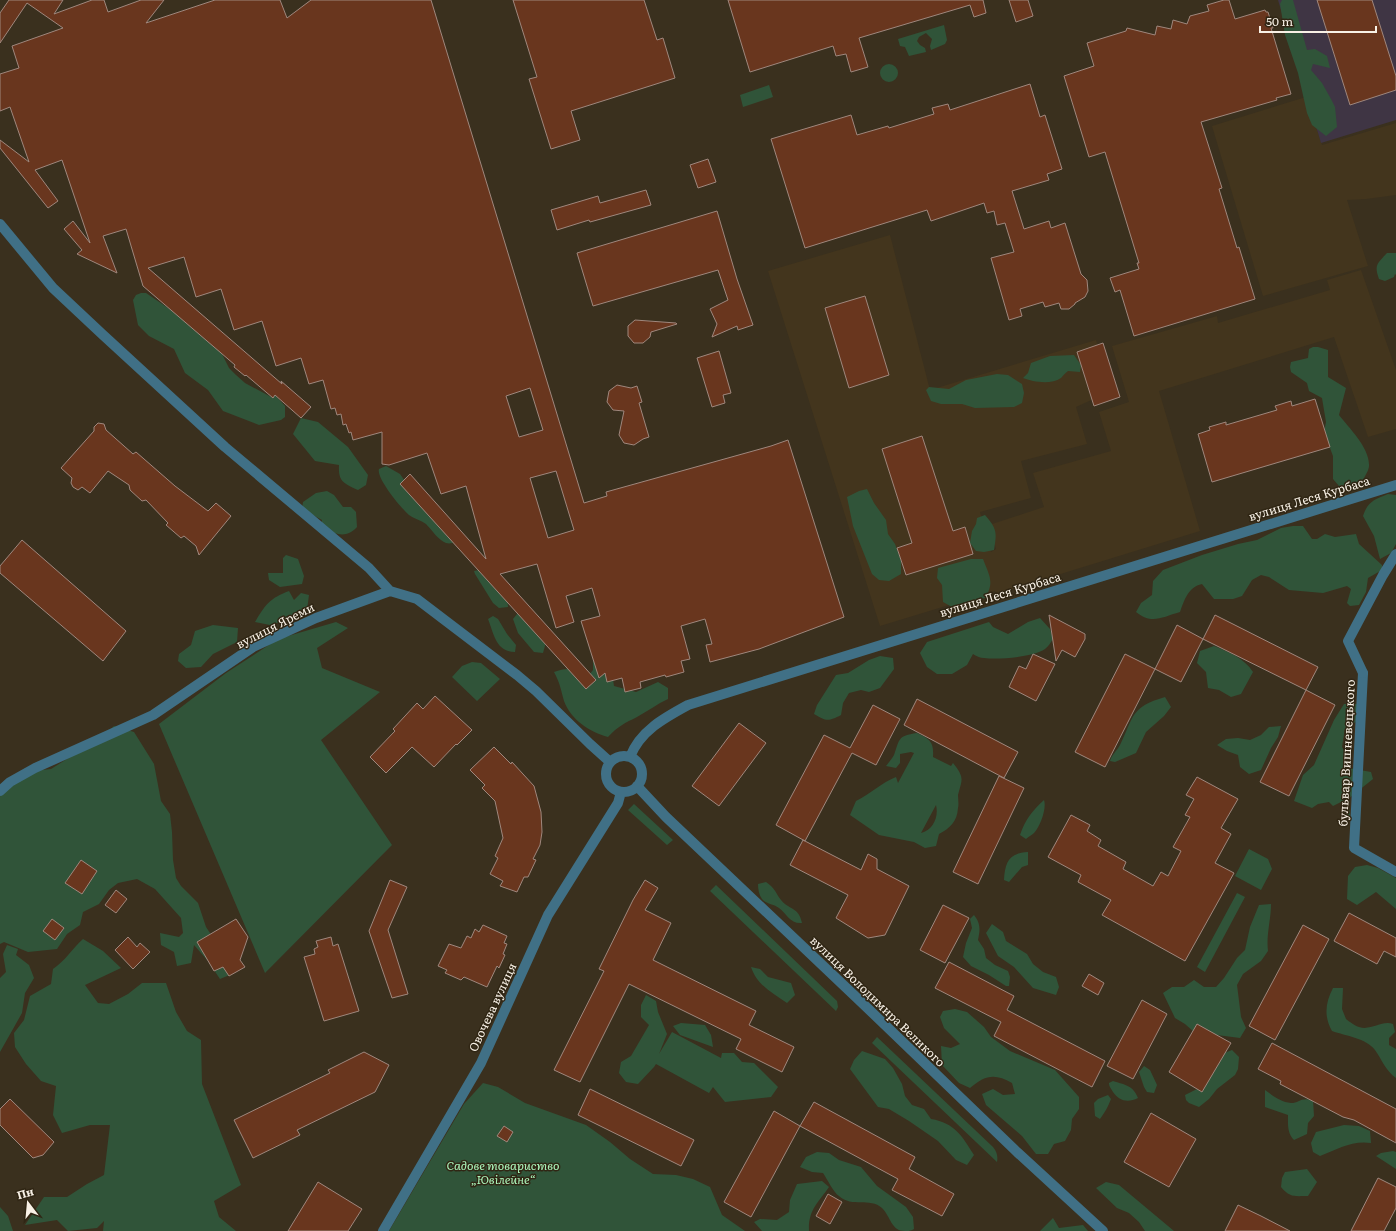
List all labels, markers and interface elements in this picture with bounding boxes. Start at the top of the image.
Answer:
scale bar [1260,8,1376,34]
text: 50 m [1266,12,1293,30]
street label: вулиця Леся Курбаса [1246,471,1372,525]
street label: вулиця Леся Курбаса [937,567,1063,621]
street label: вулиця Яреми [233,597,317,653]
street label: бульвар Вишневецького [1333,679,1359,827]
street label: вулиця Володимира Великого [806,931,950,1071]
street label: Овочева вулиця [464,960,520,1054]
park label: Садове товариство „Ювілейне“ [447,1156,559,1188]
text: Пн [15,1182,36,1202]
north arrow [8,1183,48,1223]

